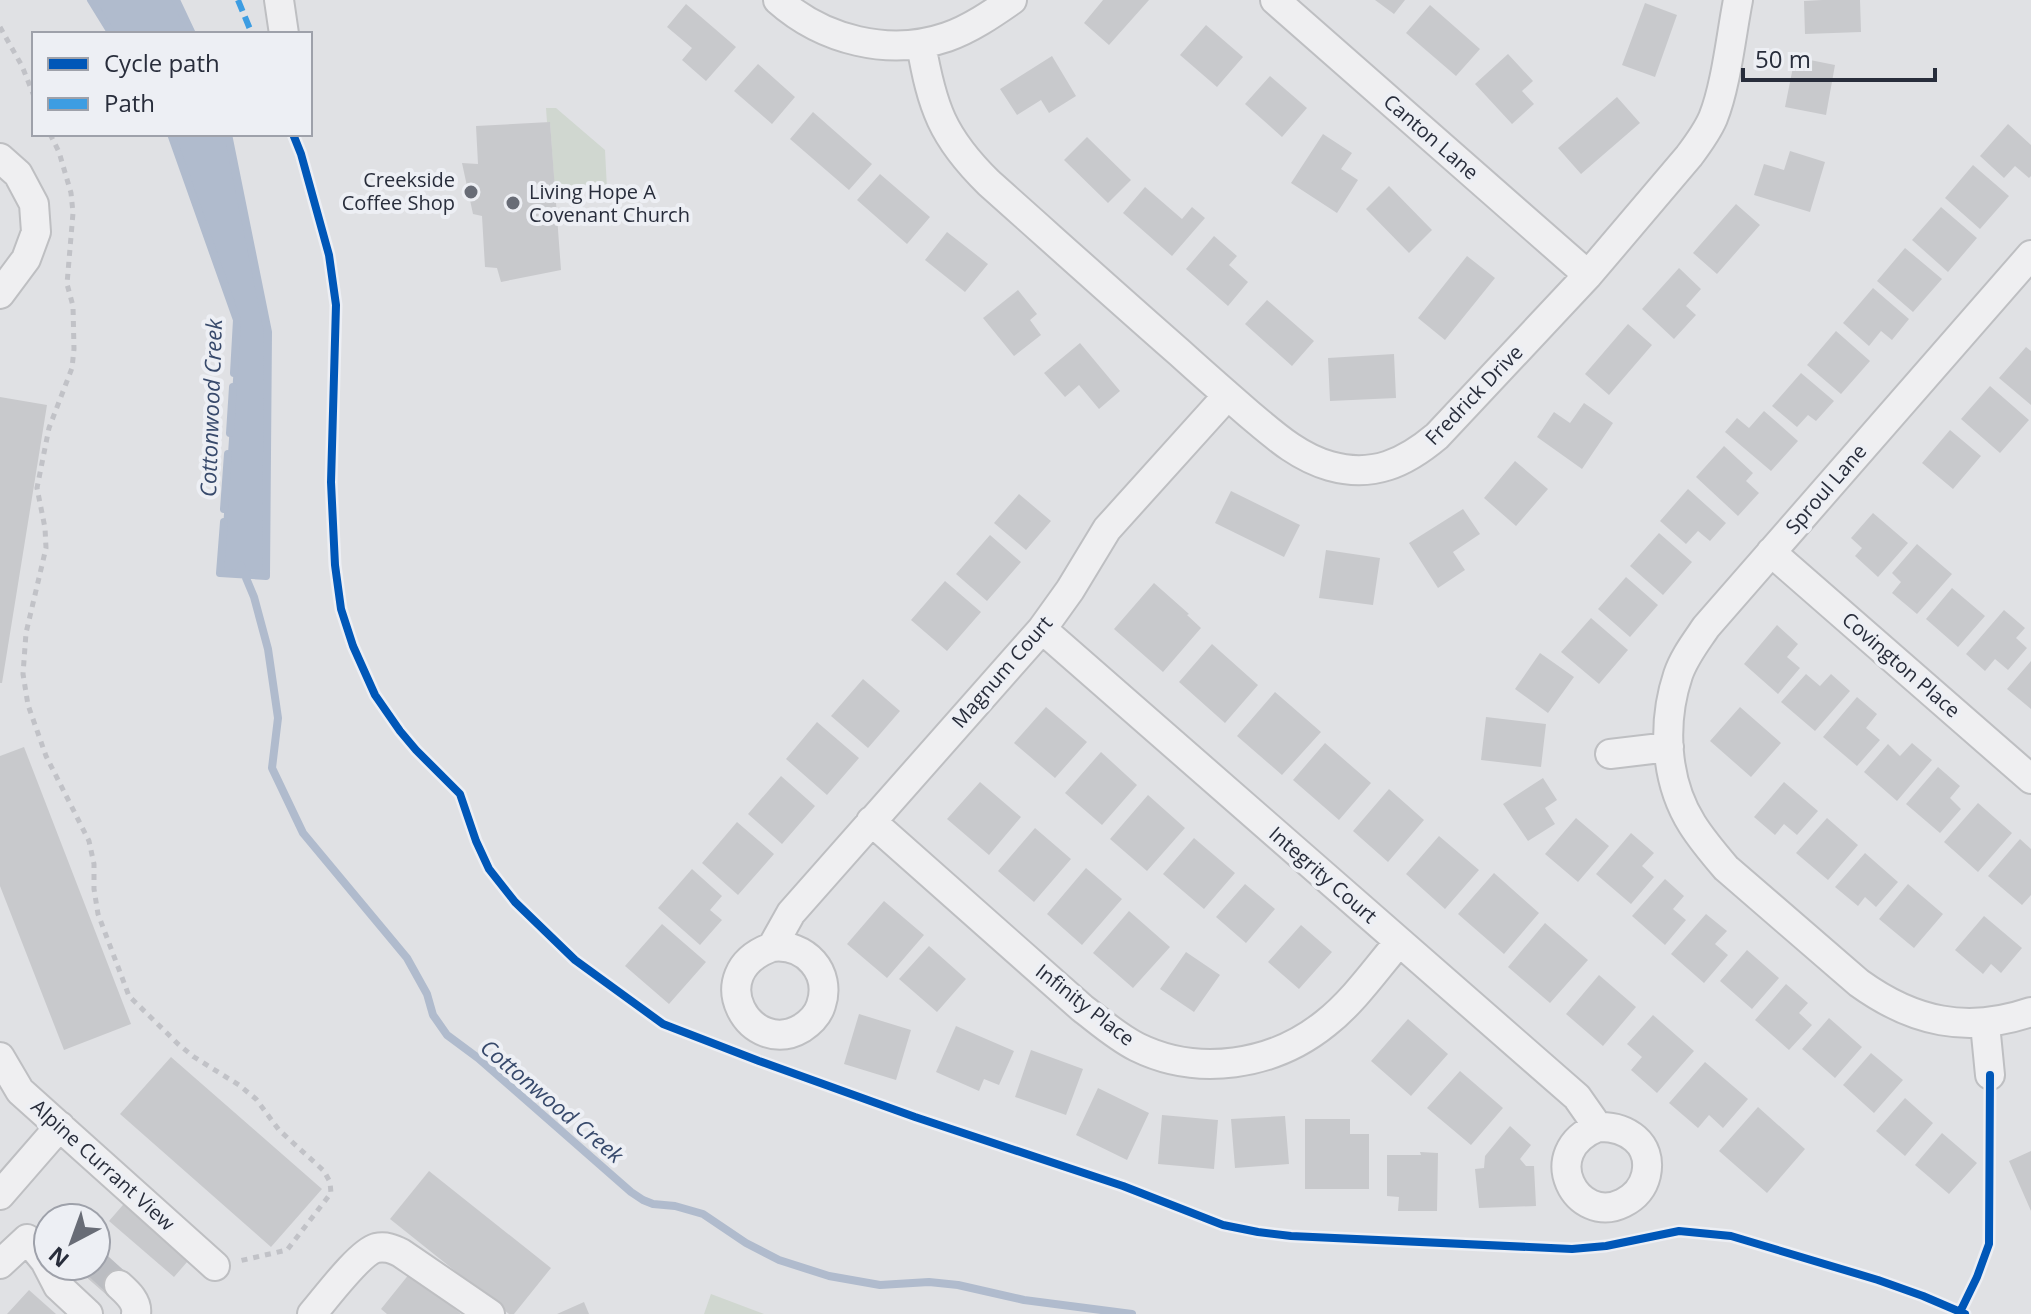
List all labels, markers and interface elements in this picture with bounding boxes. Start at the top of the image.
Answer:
legend [32,32,312,136]
scale bar [1743,32,1935,82]
text: 50 m [1755,42,1811,75]
text: Cycle path [104,46,220,79]
text: Path [104,86,155,119]
street label: Canton Lane [1378,88,1485,185]
place label: Creekside Coffee Shop [342,166,455,216]
place label: Living Hope A Covenant Church [529,178,690,228]
marker: Creekside Coffee Shop [462,183,480,201]
marker: Living Hope A Covenant Church [504,194,522,212]
water label: Cottonwood Creek [192,317,228,497]
street label: Fredrick Drive [1419,339,1528,451]
street label: Sproul Lane [1779,438,1872,539]
street label: Covington Place [1836,606,1966,723]
street label: Magnum Court [945,610,1058,734]
street label: Integrity Court [1264,820,1383,929]
street label: Infinity Place [1030,958,1140,1052]
water label: Cottonwood Creek [475,1032,631,1170]
street label: Alpine Currant View [26,1093,181,1237]
north arrow [32,1202,112,1282]
text: N [42,1241,75,1275]

